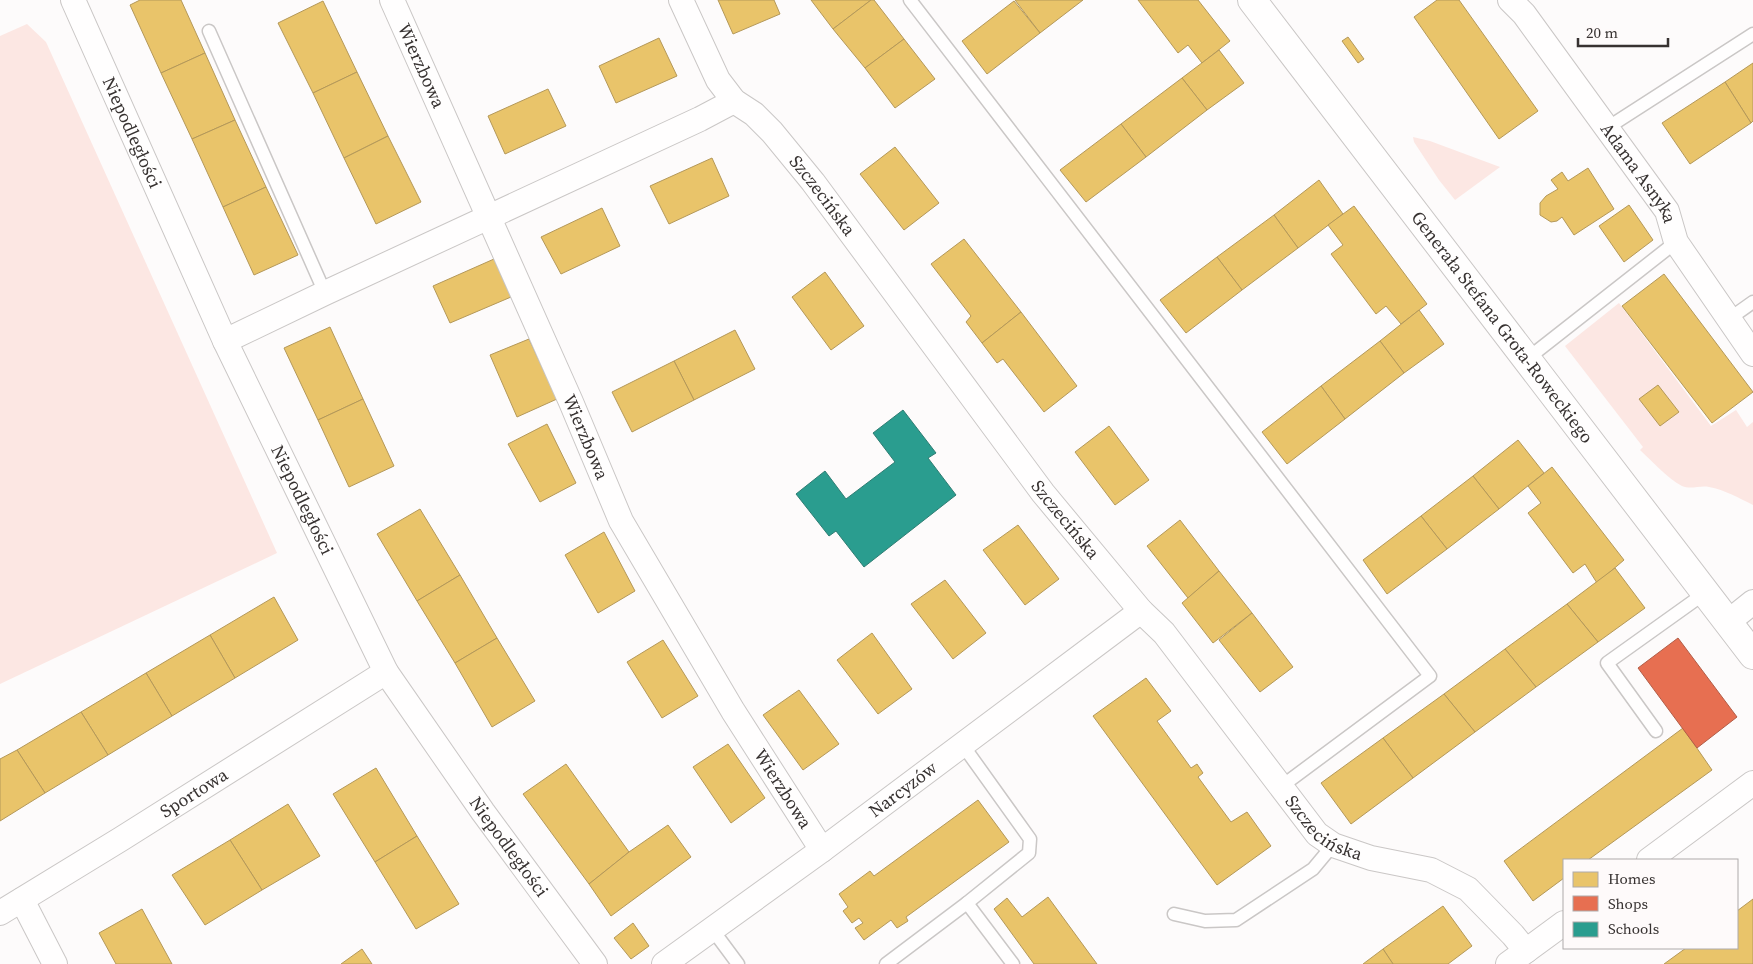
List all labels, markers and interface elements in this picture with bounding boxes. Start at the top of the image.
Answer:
scale bar [1578,15,1668,47]
street label: Wierzbowa [392,19,452,113]
text: 20 m [1586,22,1618,43]
street label: Niepodległości [97,73,168,192]
street label: Adama Asnyka [1595,117,1683,227]
street label: Szczecińska [784,150,862,241]
street label: Generała Stefana Grota-Roweckiego [1406,206,1600,448]
street label: Wierzbowa [557,390,615,484]
street label: Niepodległości [265,441,340,559]
street label: Szczecińska [1026,475,1106,565]
street label: Wierzbowa [748,744,819,834]
street label: Narcyzów [863,755,942,823]
street label: Sportowa [155,761,233,823]
street label: Szczecińska [1280,790,1367,866]
street label: Niepodległości [464,791,554,902]
legend [1563,859,1738,949]
text: Homes [1608,868,1655,889]
text: Shops [1608,893,1648,914]
text: Schools [1608,918,1659,939]

